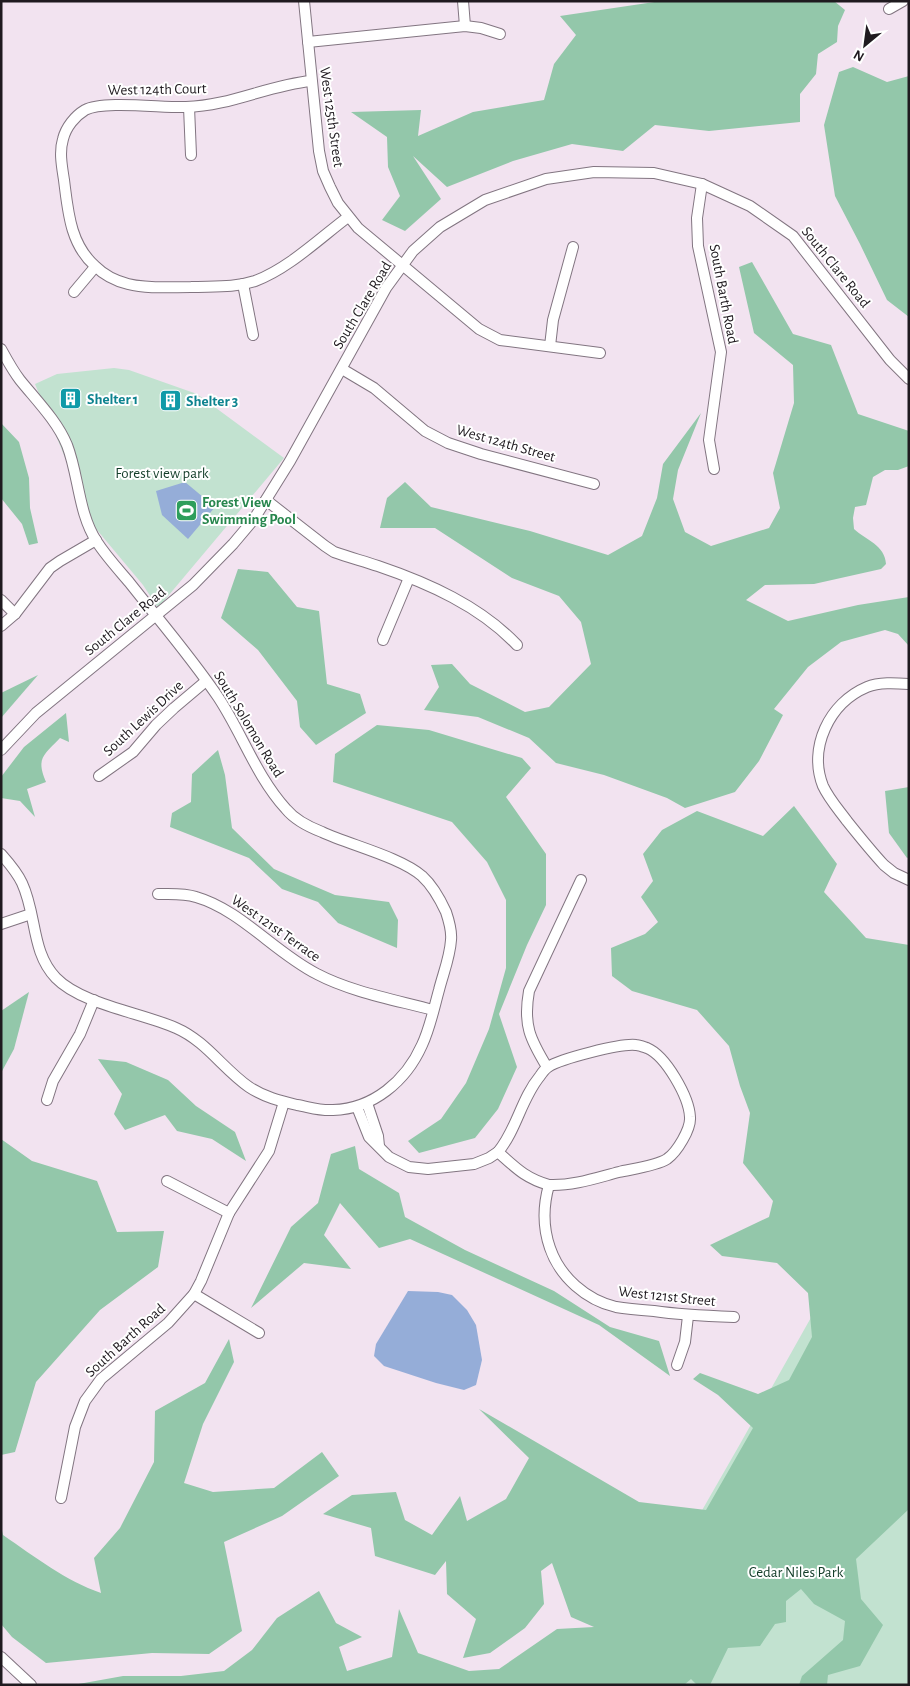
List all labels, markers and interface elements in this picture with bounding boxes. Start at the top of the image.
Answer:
north arrow [840,20,890,70]
text: N [852,47,867,64]
street label: West 125th Street [317,66,346,168]
street label: West 124th Court [108,81,207,98]
street label: South Clare Road [799,224,873,311]
street label: South Barth Road [706,243,741,346]
street label: South Clare Road [330,259,395,352]
building icon: Shelter 1 [59,387,83,411]
building icon: Shelter 3 [158,389,182,413]
place label: Shelter 1 [87,392,138,407]
place label: Shelter 3 [186,394,238,409]
street label: West 124th Street [455,422,557,465]
park label: Forest view park [115,466,209,481]
place label: Forest View Swimming Pool [202,495,296,527]
sports icon: Forest View Swimming Pool [174,499,198,523]
street label: South Clare Road [82,584,169,658]
street label: South Solomon Road [211,668,286,780]
street label: South Lewis Drive [101,678,186,759]
street label: West 121st Terrace [228,892,323,965]
street label: West 121st Street [618,1284,717,1309]
street label: South Barth Road [83,1301,168,1380]
park label: Cedar Niles Park [749,1565,844,1580]

